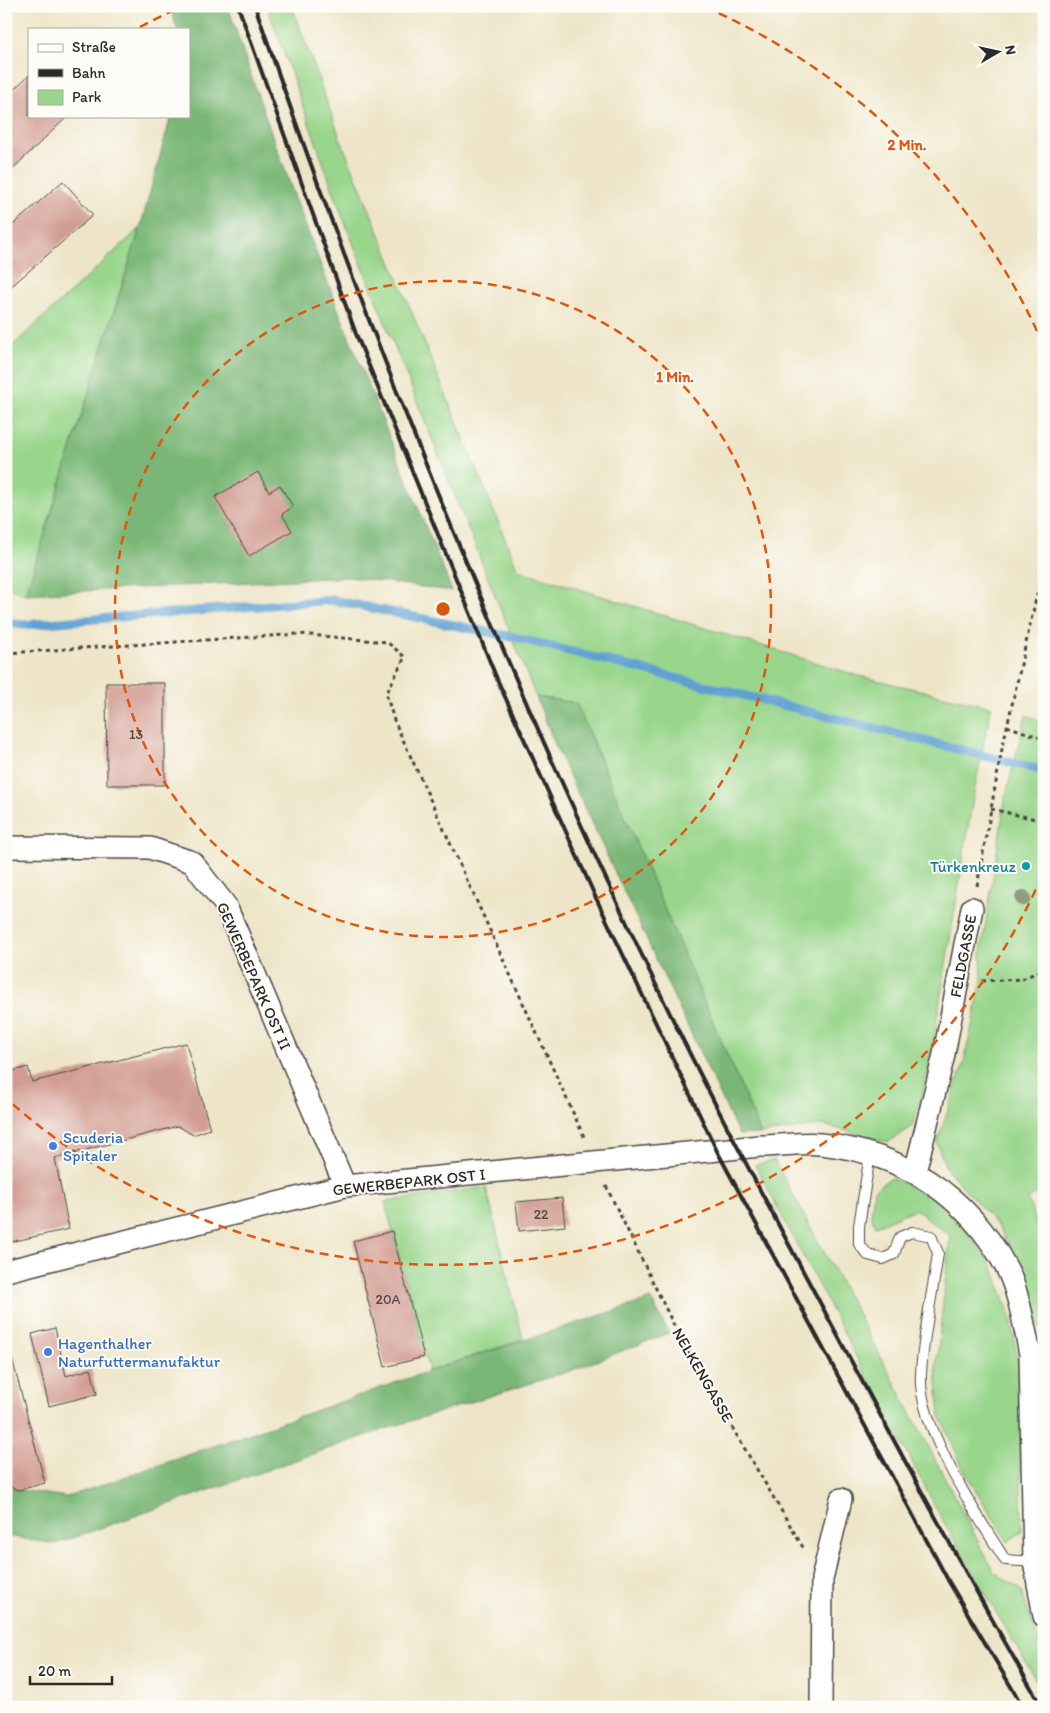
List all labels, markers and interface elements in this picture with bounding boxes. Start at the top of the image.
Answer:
legend [28,28,190,118]
north arrow [972,28,1022,78]
text: Straße [72,38,116,56]
text: N [1001,44,1019,56]
text: Bahn [72,64,106,82]
text: Park [72,88,102,106]
text: 2 Min. [887,136,927,154]
text: 1 Min. [656,368,694,386]
centre of rings [434,600,452,618]
house number: 13 [129,726,143,743]
place label: Türkenkreuz [930,857,1017,876]
marker: Türkenkreuz [1020,860,1032,872]
street label: GEWERBEPARK OST II [213,899,295,1053]
street label: FELDGASSE [946,913,980,999]
place label: Scuderia Spitaler [63,1128,124,1165]
marker: Scuderia Spitaler [47,1140,59,1152]
street label: GEWERBEPARK OST I [332,1165,486,1199]
house number: 22 [534,1206,549,1223]
house number: 20A [376,1291,401,1308]
street label: NELKENGASSE [668,1324,738,1426]
place label: Hagenthalher Naturfuttermanufaktur [58,1334,221,1371]
marker: Hagenthalher Naturfuttermanufaktur [42,1346,54,1358]
scale bar [30,1653,112,1685]
text: 20 m [38,1662,72,1680]

